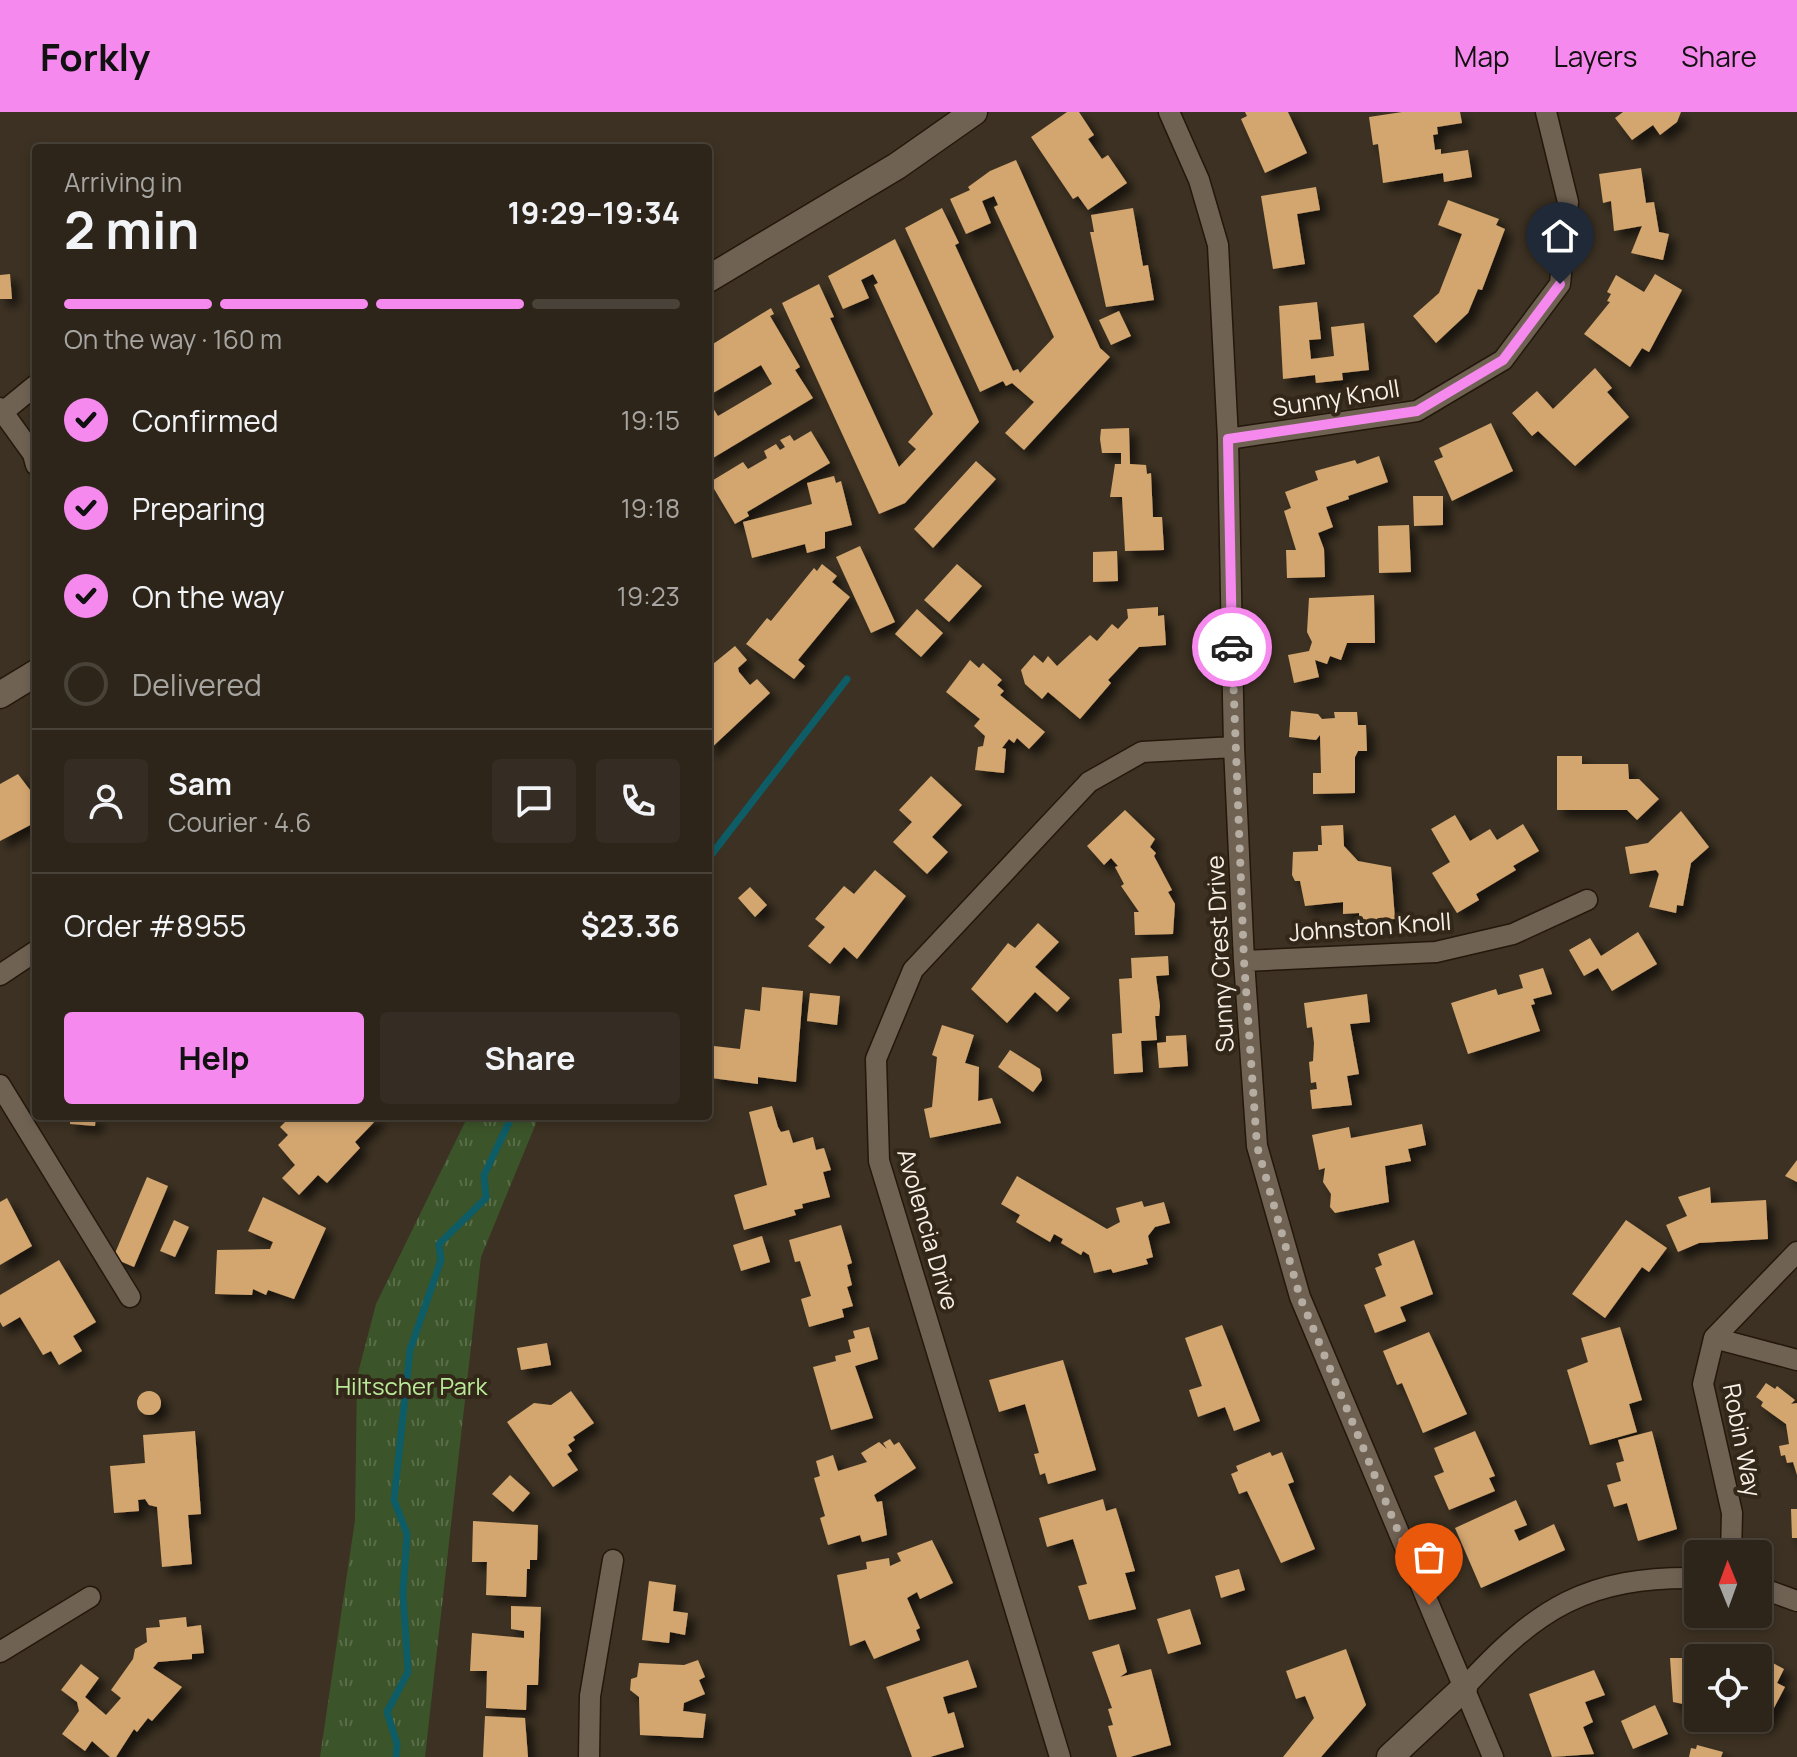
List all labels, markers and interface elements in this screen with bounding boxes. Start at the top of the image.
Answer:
text: Forkly [40,30,150,82]
text: Map [1454,37,1510,75]
text: Layers [1554,37,1637,75]
text: Share [1681,37,1757,75]
text: Arriving in [64,164,182,200]
text: 19:29–19:34 [508,192,680,233]
text: 2 min [64,194,199,265]
pin [1526,202,1594,284]
icon: home [1538,214,1582,258]
text: On the way · 160 m [64,321,282,357]
street label: Sunny Knoll [1270,371,1402,423]
icon: check [64,398,108,442]
text: Confirmed [132,400,279,441]
text: 19:15 [621,402,680,438]
icon: check [64,486,108,530]
text: Preparing [132,488,266,529]
text: 19:18 [621,490,680,526]
icon: check [64,574,108,618]
text: On the way [132,576,285,617]
text: 19:23 [617,578,680,614]
courier [1192,607,1272,687]
icon: car [1210,625,1254,669]
text: Delivered [132,664,262,705]
button: person [64,759,148,843]
button: chat [492,759,576,843]
button: phone [596,759,680,843]
text: Sam [168,763,232,804]
text: Courier · 4.6 [168,804,311,840]
street label: Sunny Crest Drive [1197,855,1241,1053]
street label: Johnston Knoll [1288,904,1452,948]
text: Order #8955 [64,905,247,946]
text: $23.36 [581,905,680,946]
button: Help [64,1012,364,1104]
button: Share [380,1012,680,1104]
street label: Avolencia Drive [890,1144,968,1314]
park label: Hiltscher Park [335,1369,488,1402]
street label: Robin Way [1716,1380,1770,1500]
pin [1395,1523,1463,1605]
icon: bag [1407,1535,1451,1579]
north arrow [1684,1540,1772,1628]
map controls [1684,1540,1772,1732]
button: locate [1684,1644,1772,1732]

